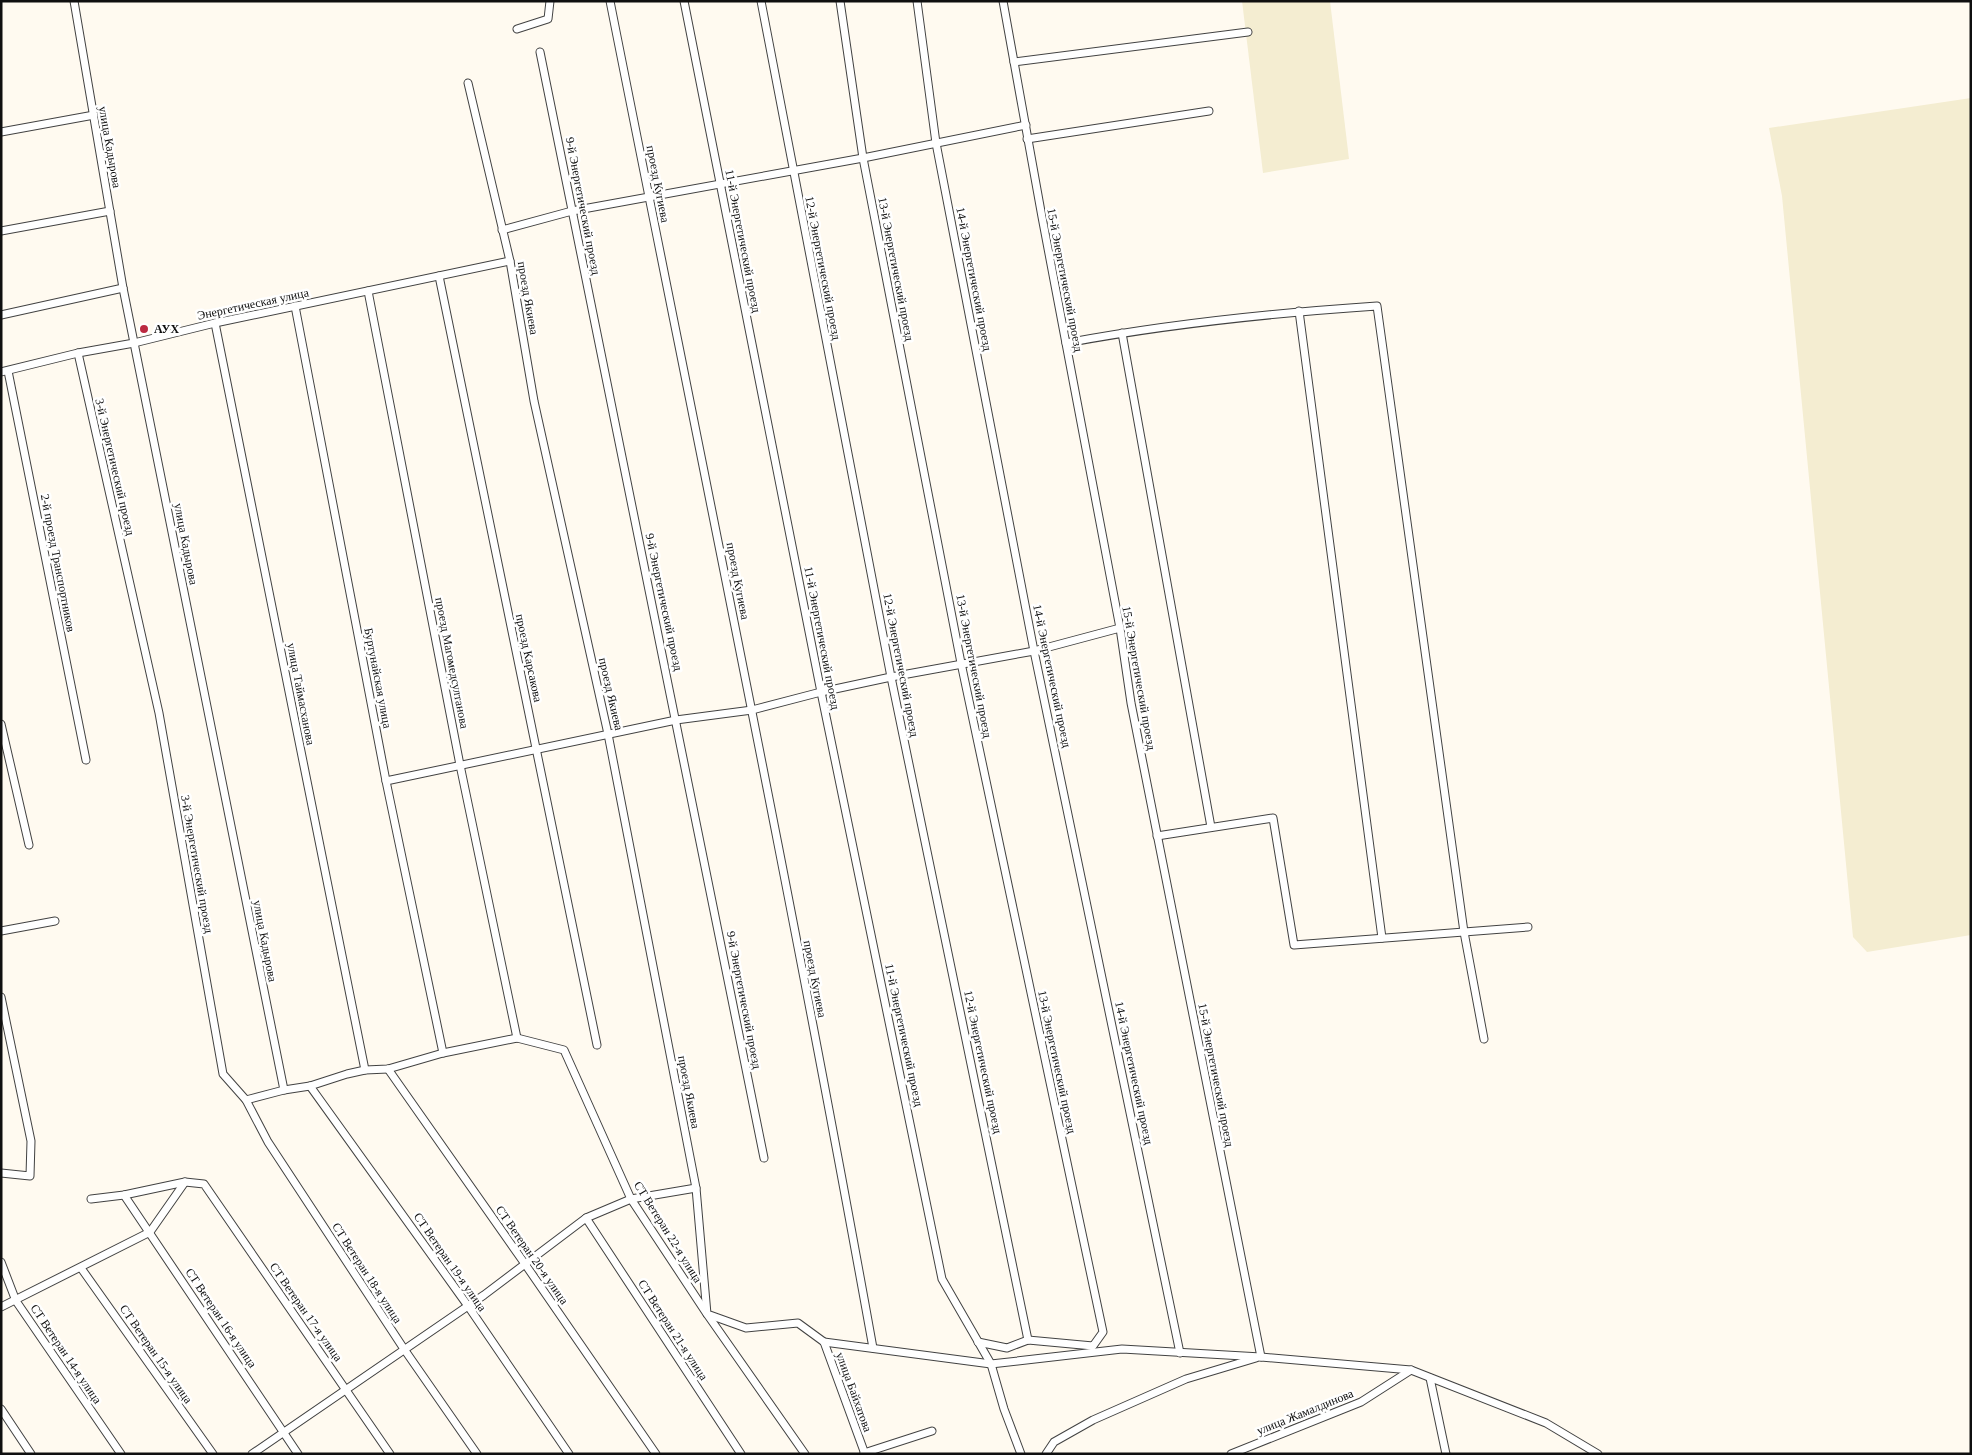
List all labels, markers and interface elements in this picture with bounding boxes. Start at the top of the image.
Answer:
street label: улица Кадырова [96,105,124,190]
street label: 9-й Энергетический проезд [563,136,603,276]
street label: проезд Кугиева [644,144,672,224]
street label: 11-й Энергетический проезд [722,168,764,314]
street label: 12-й Энергетический проезд [802,195,844,341]
street label: 13-й Энергетический проезд [875,196,917,342]
street label: 14-й Энергетический проезд [953,206,995,352]
street label: 15-й Энергетический проезд [1044,207,1086,353]
street label: проезд Якиева [515,260,541,336]
street label: Энергетическая улица [196,285,311,323]
place label: АУХ [154,322,179,336]
marker: АУХ [138,323,150,335]
street label: 3-й Энергетический проезд [92,397,138,537]
street label: 2-й проезд Транспортников [38,493,78,634]
street label: улица Кадырова [171,502,201,587]
street label: 9-й Энергетический проезд [643,532,685,672]
street label: проезд Кугиева [724,541,752,621]
street label: 11-й Энергетический проезд [801,565,843,711]
street label: 12-й Энергетический проезд [880,592,922,738]
street label: 13-й Энергетический проезд [953,593,995,739]
street label: проезд Магомедсултанова [432,596,472,731]
street label: 14-й Энергетический проезд [1030,603,1074,749]
street label: 15-й Энергетический проезд [1119,605,1159,751]
street label: проезд Карсакова [513,613,545,704]
street label: Буртунайская улица [361,627,395,730]
street label: улица Таймасханова [284,642,318,747]
street label: проезд Якиева [596,656,626,732]
street label: 3-й Энергетический проезд [178,794,216,934]
street label: улица Кадырова [250,899,280,984]
street label: 9-й Энергетический проезд [724,930,764,1070]
street label: проезд Кугиева [801,939,829,1019]
street label: 11-й Энергетический проезд [882,962,926,1108]
street label: 12-й Энергетический проезд [961,989,1005,1135]
street label: 13-й Энергетический проезд [1035,989,1079,1135]
street label: 14-й Энергетический проезд [1112,1000,1156,1146]
street label: 15-й Энергетический проезд [1195,1002,1237,1148]
street label: проезд Якиева [675,1054,703,1130]
street label: СТ Ветеран 22-я улица [631,1179,705,1286]
street label: СТ Ветеран 20-я улица [493,1203,572,1308]
street label: СТ Ветеран 19-я улица [411,1210,490,1315]
street label: СТ Ветеран 18-я улица [329,1220,405,1326]
street label: СТ Ветеран 17-я улица [267,1260,346,1365]
street label: СТ Ветеран 16-я улица [182,1266,260,1371]
street label: СТ Ветеран 21-я улица [635,1277,711,1383]
street label: СТ Ветеран 14-я улица [27,1302,105,1407]
street label: СТ Ветеран 15-я улица [117,1302,196,1407]
street label: улица Байхатова [833,1350,875,1435]
street label: улица Жамалдинова [1255,1386,1356,1438]

